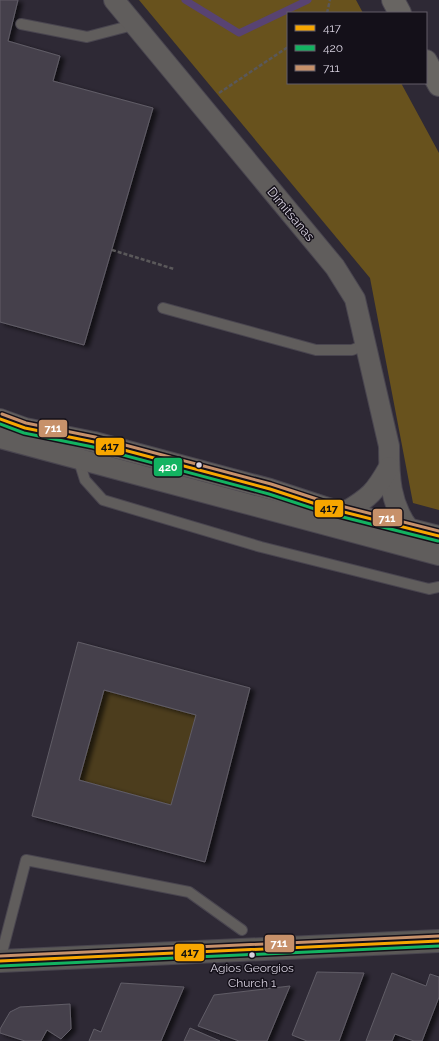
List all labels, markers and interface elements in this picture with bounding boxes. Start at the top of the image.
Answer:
legend [287,12,427,84]
text: 417 [323,21,342,35]
text: 420 [323,41,343,55]
text: 711 [323,61,340,75]
street label: Dimitsanas [264,184,318,244]
line badge: 711 [38,419,68,438]
text: 711 [44,422,62,435]
line badge: 417 [95,437,125,456]
text: 417 [101,440,120,453]
line badge: 420 [153,457,183,477]
unlabelled marker [194,460,204,470]
text: 420 [158,461,178,474]
line badge: 417 [314,499,344,518]
text: 417 [320,502,339,515]
line badge: 711 [372,508,403,527]
text: 711 [378,512,396,525]
line badge: 711 [264,934,295,953]
text: 711 [270,937,288,950]
line badge: 417 [174,943,205,962]
text: 417 [181,946,200,959]
marker: Agios Georgios Church 1 [247,950,257,960]
place label: Agios Georgios Church 1 [210,961,294,990]

